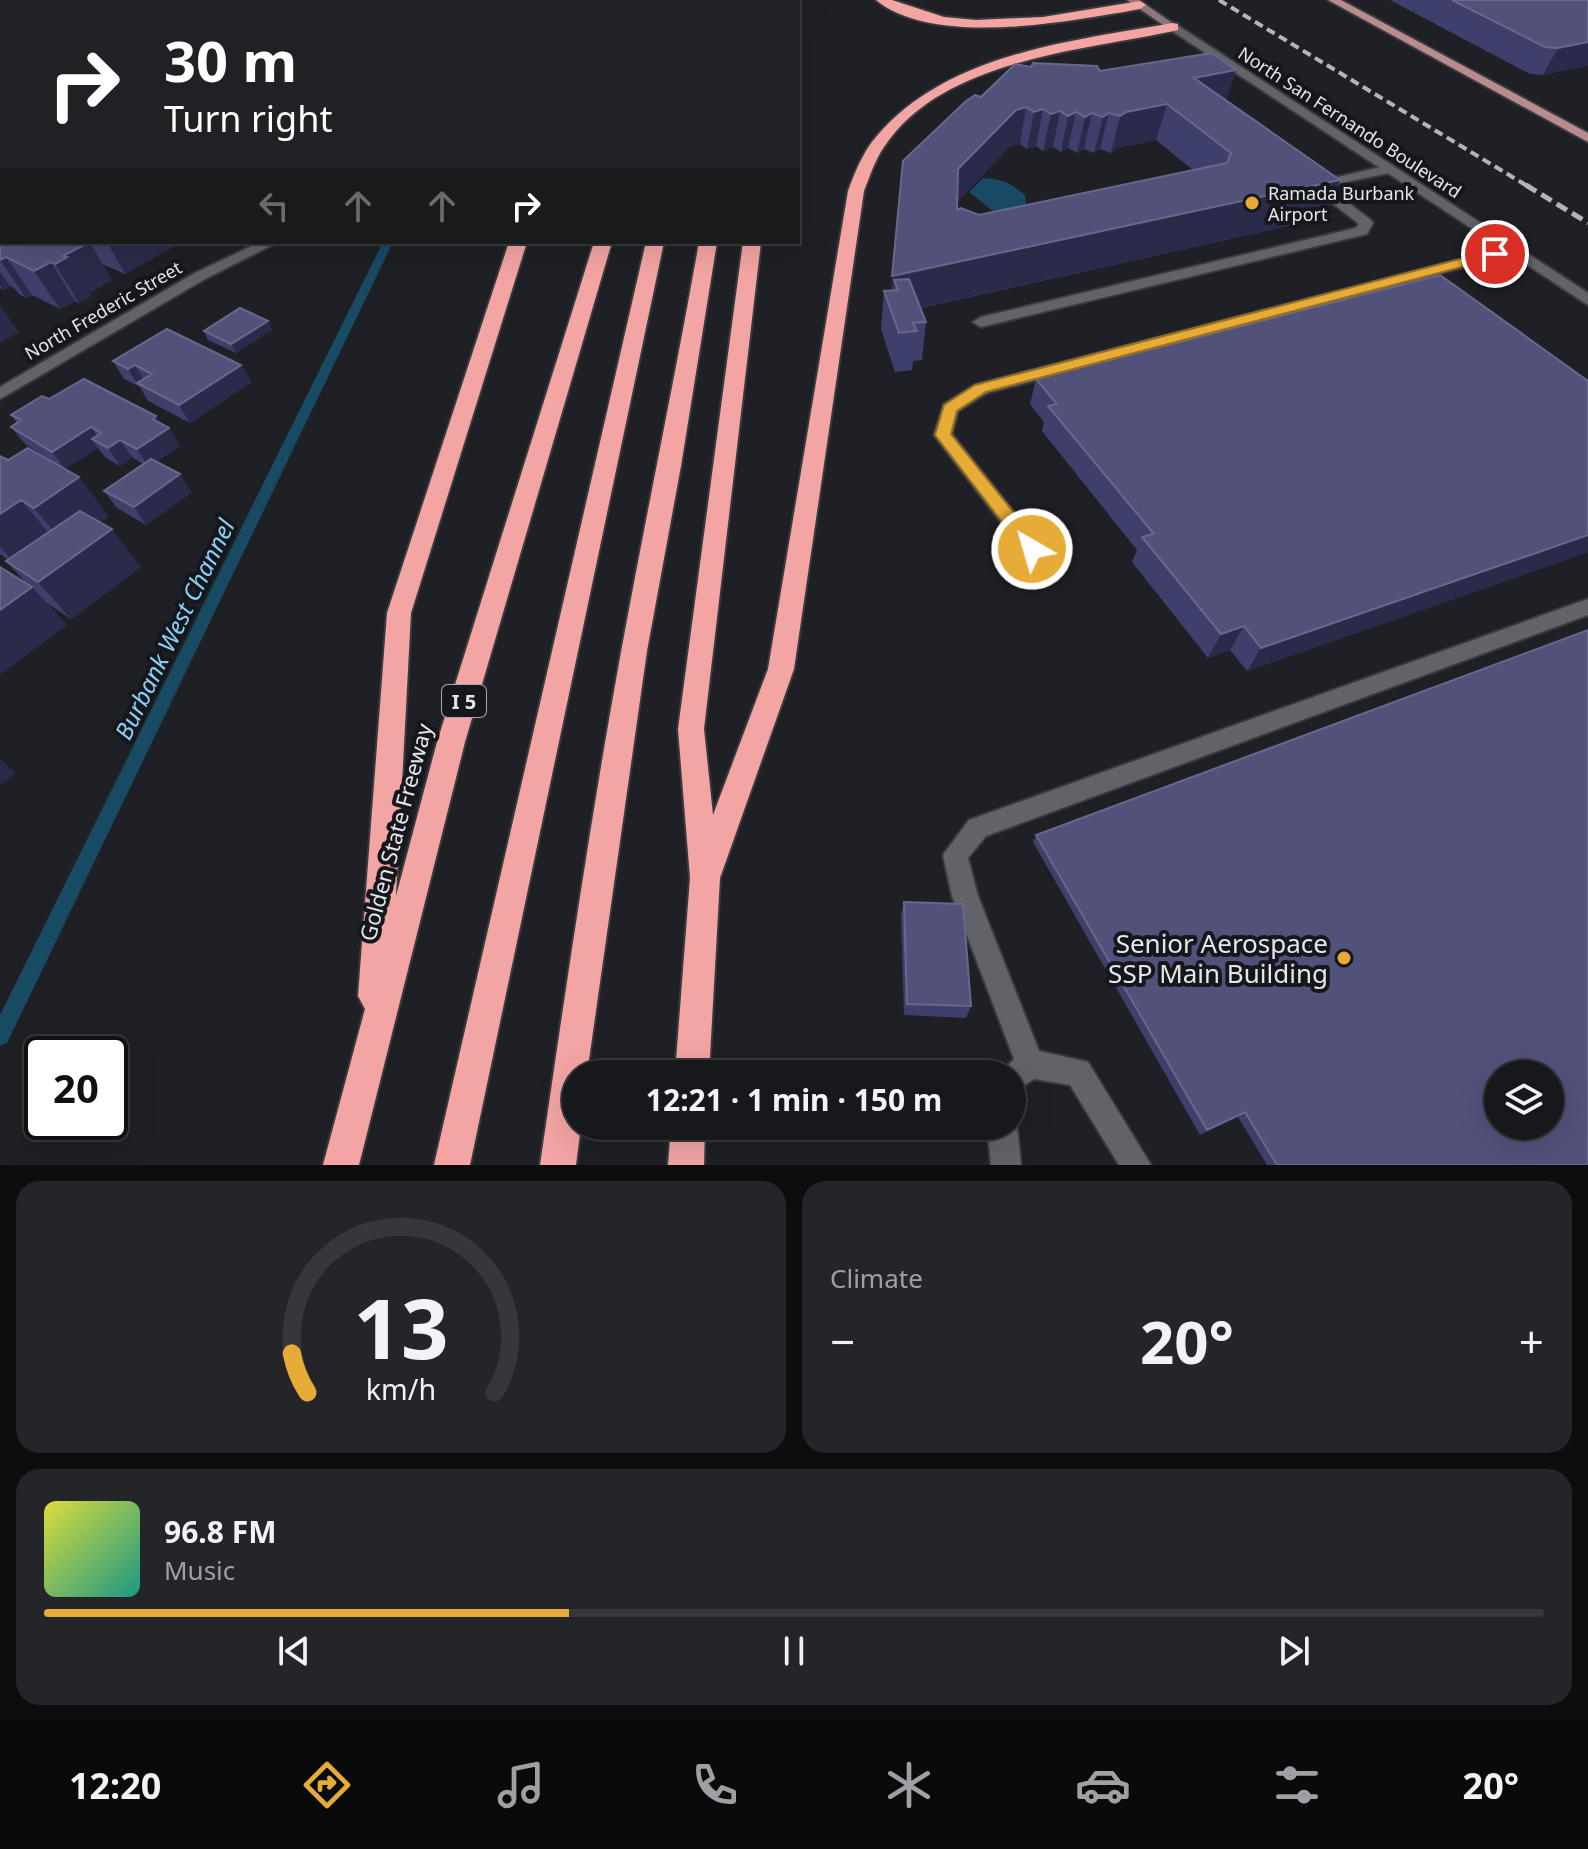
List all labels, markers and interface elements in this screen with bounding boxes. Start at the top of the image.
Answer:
text: 30 m [164,22,297,98]
icon: right [32,32,136,136]
street label: North San Fernando Boulevard [1234,41,1466,203]
text: Turn right [164,94,332,143]
place label: Ramada Burbank Airport [1268,181,1415,226]
icon: left [252,184,296,228]
icon: ahead [336,184,380,228]
icon: ahead [420,184,464,228]
icon: right [504,184,548,228]
marker: Ramada Burbank Airport [1243,194,1261,212]
pin [1461,220,1529,288]
icon: arrive [1473,232,1517,276]
street label: North Frederic Street [20,255,186,365]
position arrow [990,507,1074,591]
water label: Burbank West Channel [106,512,242,745]
road number: I 5 [442,685,486,717]
street label: Golden State Freeway [352,719,439,944]
place label: Senior Aerospace SSP Main Building [1108,925,1328,991]
marker: Senior Aerospace SSP Main Building [1335,949,1353,967]
speed limit sign: 20 [24,1036,128,1140]
map controls [1484,1060,1564,1140]
button: layers [1484,1060,1564,1140]
text: 12:21 · 1 min · 150 m [646,1079,942,1120]
text: Climate [830,1260,923,1296]
text: 13 [353,1270,449,1383]
text: 20° [1140,1300,1234,1382]
text: − [830,1311,855,1371]
text: + [1519,1311,1544,1371]
text: km/h [366,1369,436,1408]
text: 96.8 FM [164,1511,276,1552]
text: Music [164,1552,235,1588]
icon: previous [272,1629,316,1673]
icon: pause [772,1629,816,1673]
icon: next [1272,1629,1316,1673]
icon: directions [299,1757,355,1813]
icon: music [493,1757,549,1813]
icon: phone [687,1757,743,1813]
icon: climate [881,1757,937,1813]
icon: car [1075,1757,1131,1813]
icon: filters [1269,1757,1325,1813]
text: 12:20 [69,1761,161,1810]
text: 20° [1463,1761,1519,1810]

